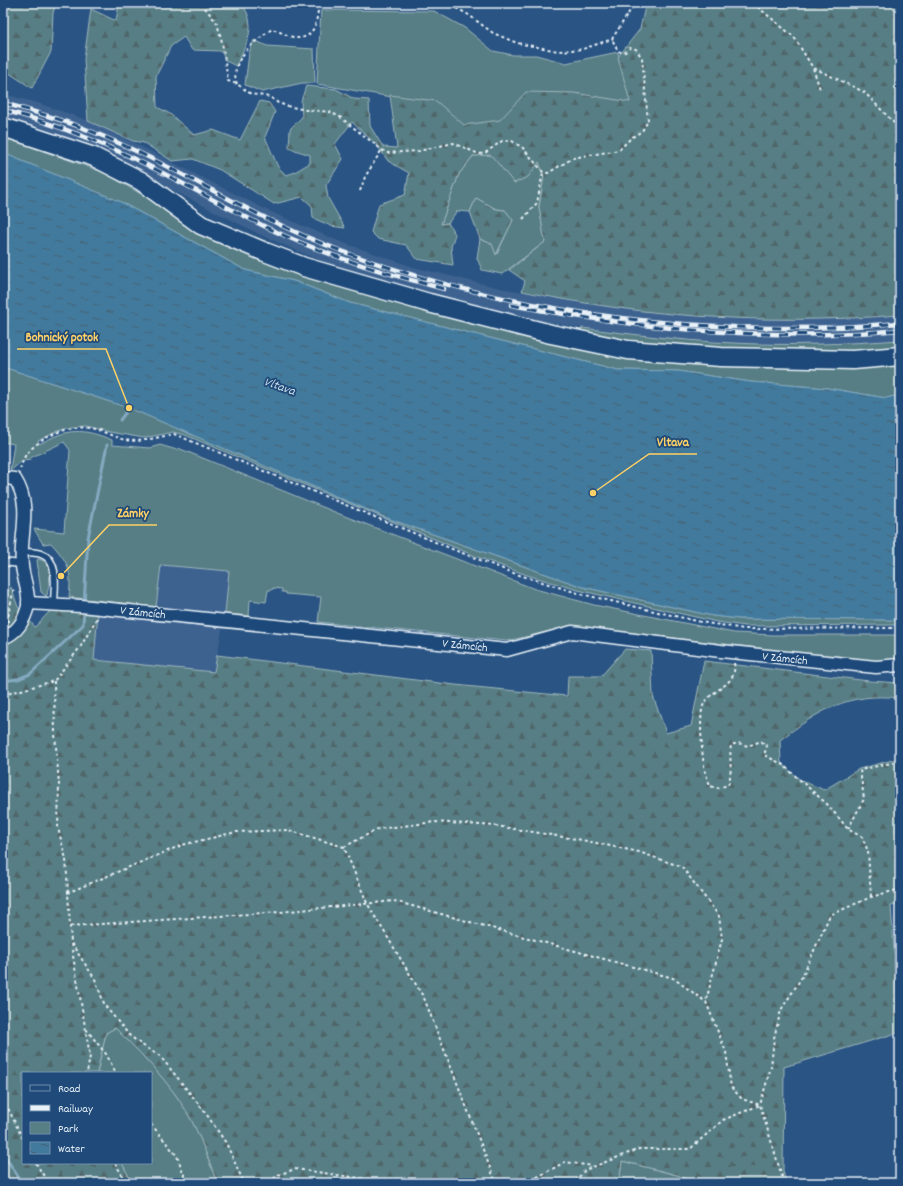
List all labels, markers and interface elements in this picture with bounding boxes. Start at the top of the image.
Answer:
callout: Bohnický potok [17,324,106,349]
text: Bohnický potok [26,329,99,348]
water label: Vltava [261,373,298,402]
callout: Vltava [649,429,697,454]
text: Vltava [657,434,690,453]
callout: Zámky [109,500,157,525]
text: Zámky [117,505,150,524]
street label: V Zámcích [119,603,166,624]
street label: V Zámcích [441,636,488,657]
street label: V Zámcích [761,649,808,670]
legend [22,1072,152,1164]
text: Road [58,1081,80,1098]
text: Railway [58,1101,94,1118]
text: Park [58,1121,79,1138]
text: Water [58,1141,85,1158]

